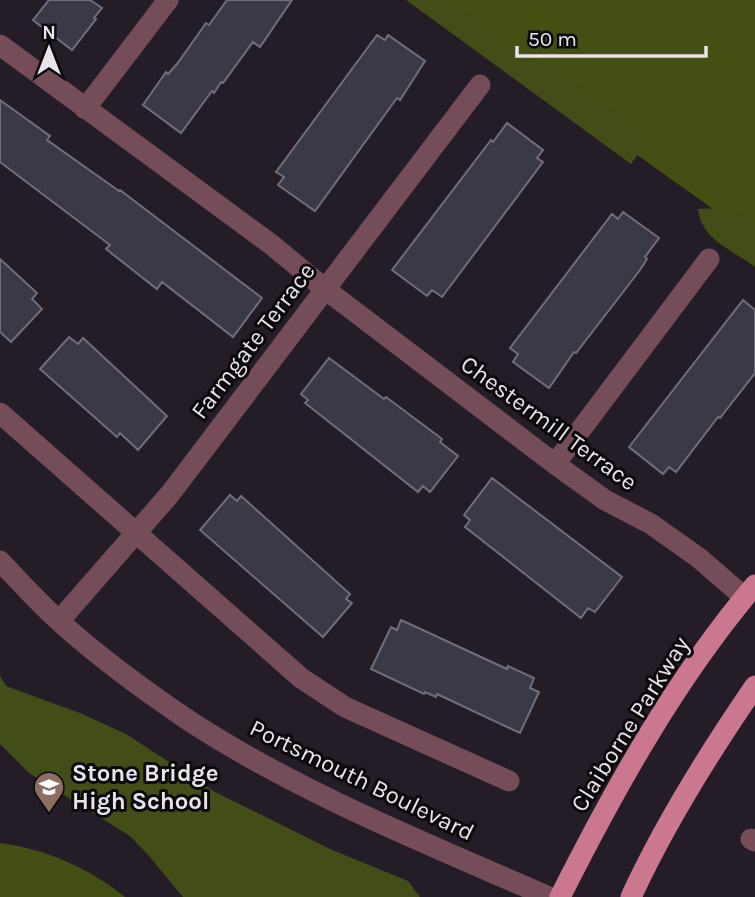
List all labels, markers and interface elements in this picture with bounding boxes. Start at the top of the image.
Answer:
north arrow [14,14,84,84]
scale bar [517,14,706,58]
text: N [42,22,56,44]
text: 50 m [528,27,577,51]
street label: Farmgate Terrace [185,258,321,424]
street label: Chestermill Terrace [456,350,642,496]
street label: Claiborne Parkway [565,631,695,817]
street label: Portsmouth Boulevard [245,714,479,846]
place label: Stone Bridge High School [72,759,218,815]
school or university icon: Stone Bridge High School [32,770,66,814]

